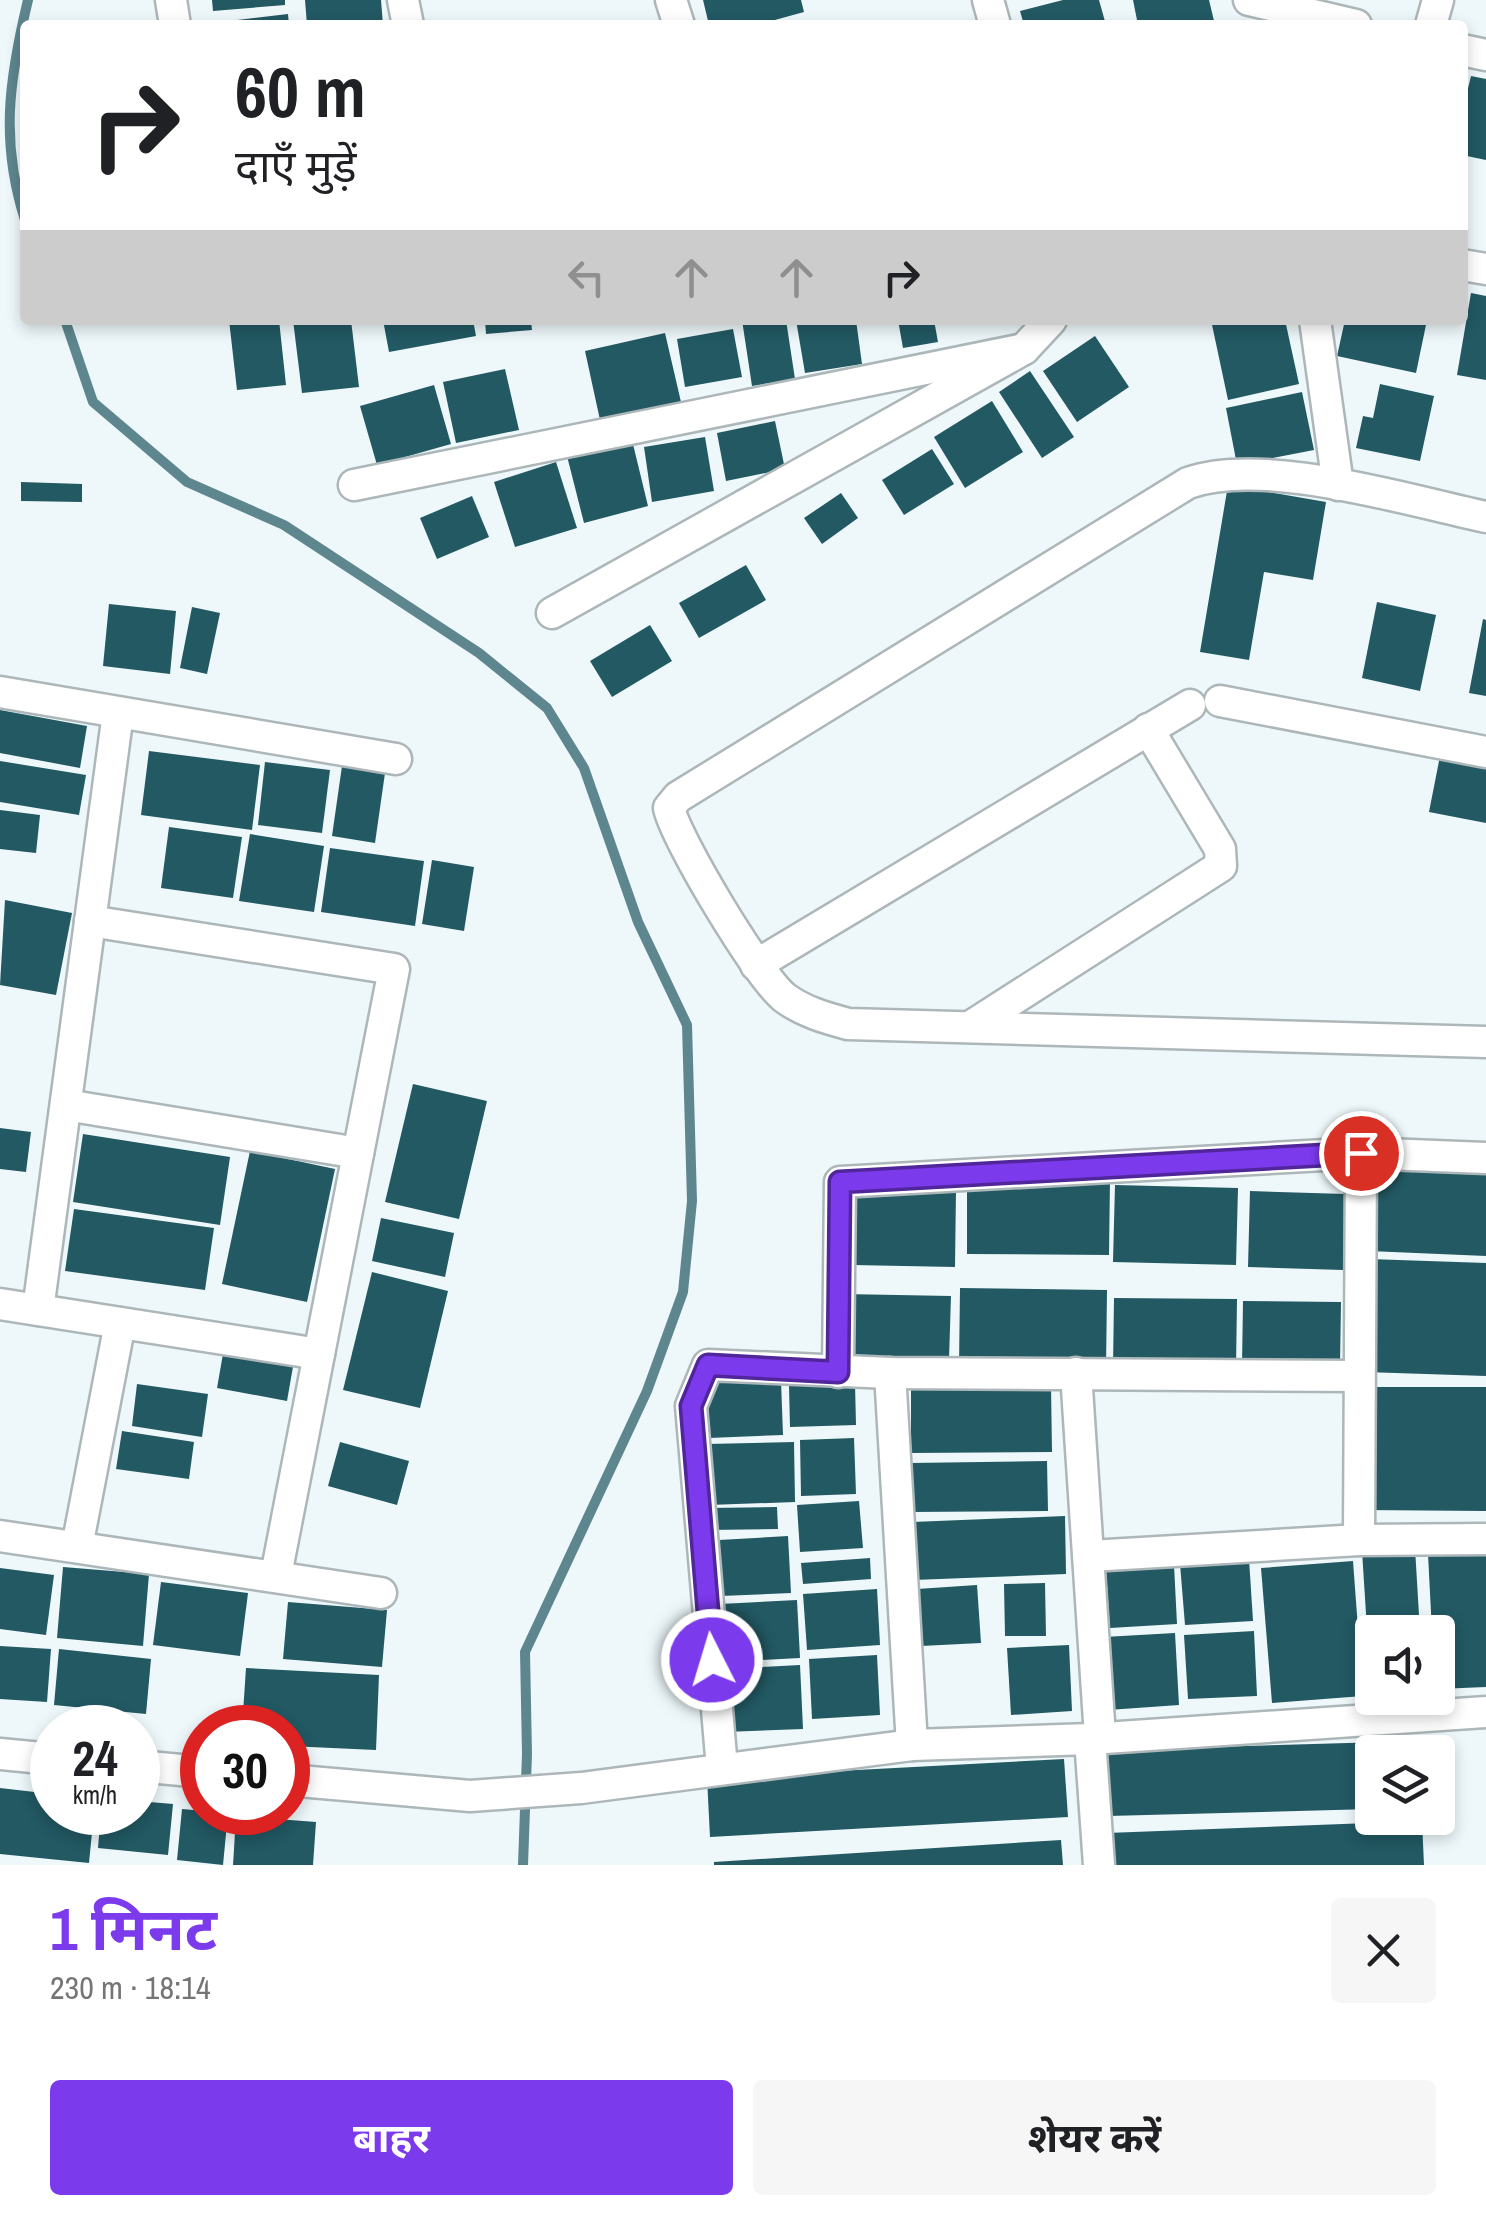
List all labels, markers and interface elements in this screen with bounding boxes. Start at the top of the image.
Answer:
text: 60 m [235,45,366,139]
icon: right [70,60,200,190]
text: दाएँ मुड़ें [235,135,357,196]
icon: left [559,250,614,305]
icon: ahead [664,250,719,305]
icon: ahead [769,250,824,305]
icon: right [874,250,929,305]
pin [1319,1111,1404,1196]
icon: arrive [1334,1126,1389,1181]
position arrow [660,1608,764,1712]
map controls [1355,1615,1455,1835]
button: sound [1355,1615,1455,1715]
speed limit sign: 30 [180,1705,310,1835]
text: 24 [72,1724,118,1792]
button: layers [1355,1735,1455,1835]
text: km/h [73,1778,117,1812]
text: 1 मिनट [50,1888,217,1969]
button: close [1331,1898,1436,2003]
text: 230 m · 18:14 [50,1966,210,2009]
button: बाहर [50,2080,733,2195]
button: शेयर करें [753,2080,1436,2195]

